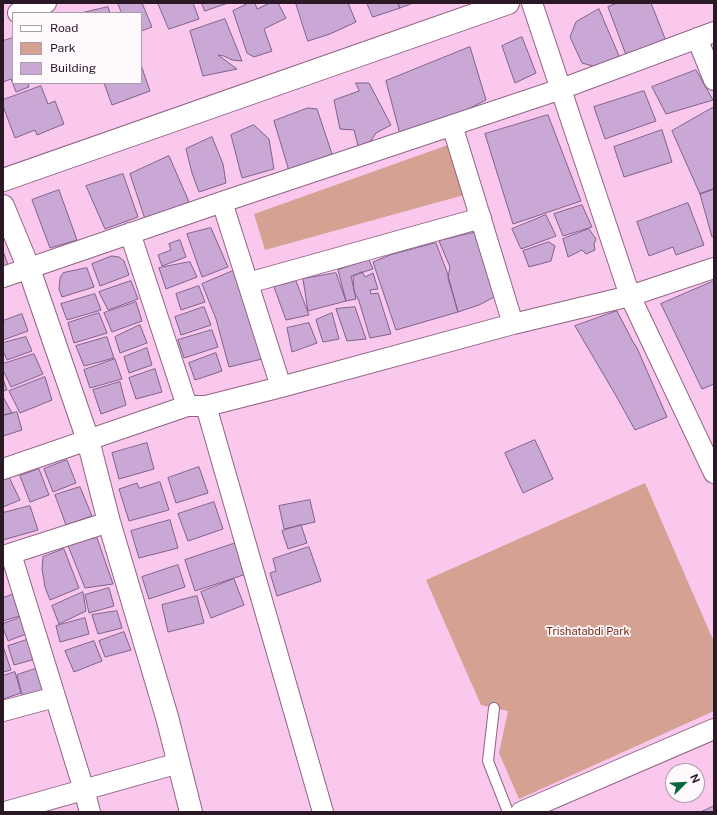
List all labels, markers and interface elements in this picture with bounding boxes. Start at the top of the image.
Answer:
legend [12,12,142,84]
text: Road [50,21,78,35]
text: Park [50,41,76,55]
text: Building [50,61,96,75]
park label: Trishatabdi Park [546,625,630,639]
north arrow [665,763,705,803]
text: N [688,772,702,785]

